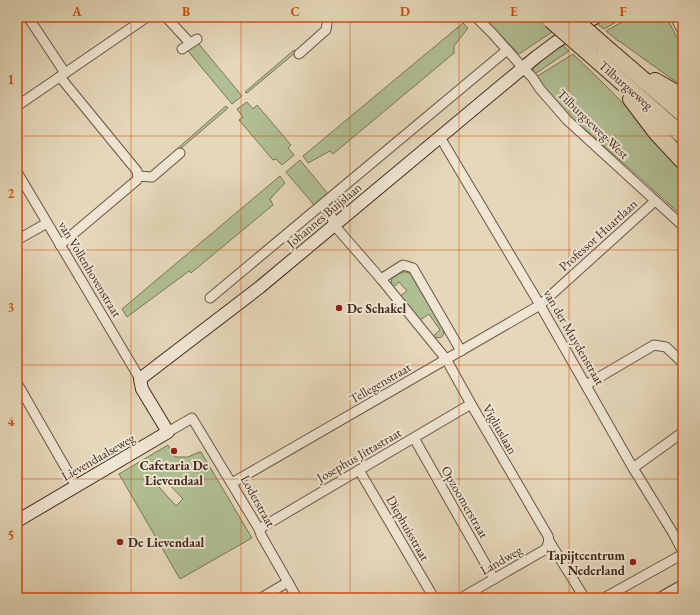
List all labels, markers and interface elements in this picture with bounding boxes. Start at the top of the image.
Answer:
text: A [71,3,82,20]
text: B [182,3,190,20]
text: C [290,3,300,20]
text: D [400,3,410,20]
text: E [510,3,518,20]
text: F [619,3,627,20]
street label: Tilburgseweg [595,57,657,114]
text: 1 [8,71,15,88]
street label: Tilburgseweg-West [553,85,633,163]
street label: Johannes Buijslaan [282,178,365,252]
text: 2 [8,185,15,202]
street label: Professor Huartlaan [555,195,641,275]
street label: van Vollenhovenstraat [55,218,125,320]
street label: van der Muydenstraat [540,286,608,388]
text: 3 [8,299,15,316]
place label: De Schakel [347,300,406,317]
marker: De Schakel [334,303,344,313]
street label: Tellegenstraat [346,359,414,407]
street label: Vigliuslaan [479,401,521,457]
text: 4 [8,413,15,430]
street label: Josephus Jittastraat [313,424,404,487]
street label: Lievendaalseweg [58,429,138,485]
marker: Cafetaria De Lievendaal [169,446,179,456]
place label: Cafetaria De Lievendaal [140,457,209,489]
street label: Opzoomerstraat [437,463,493,541]
street label: Loderstraat [237,472,279,530]
street label: Diephuisstraat [382,492,434,564]
text: 5 [8,527,14,544]
place label: De Lievendaal [128,534,205,551]
marker: De Lievendaal [115,537,125,547]
street label: Landweg [477,541,525,579]
place label: Tapijtcentrum Nederland [547,547,626,579]
marker: Tapijtcentrum Nederland [628,557,638,567]

